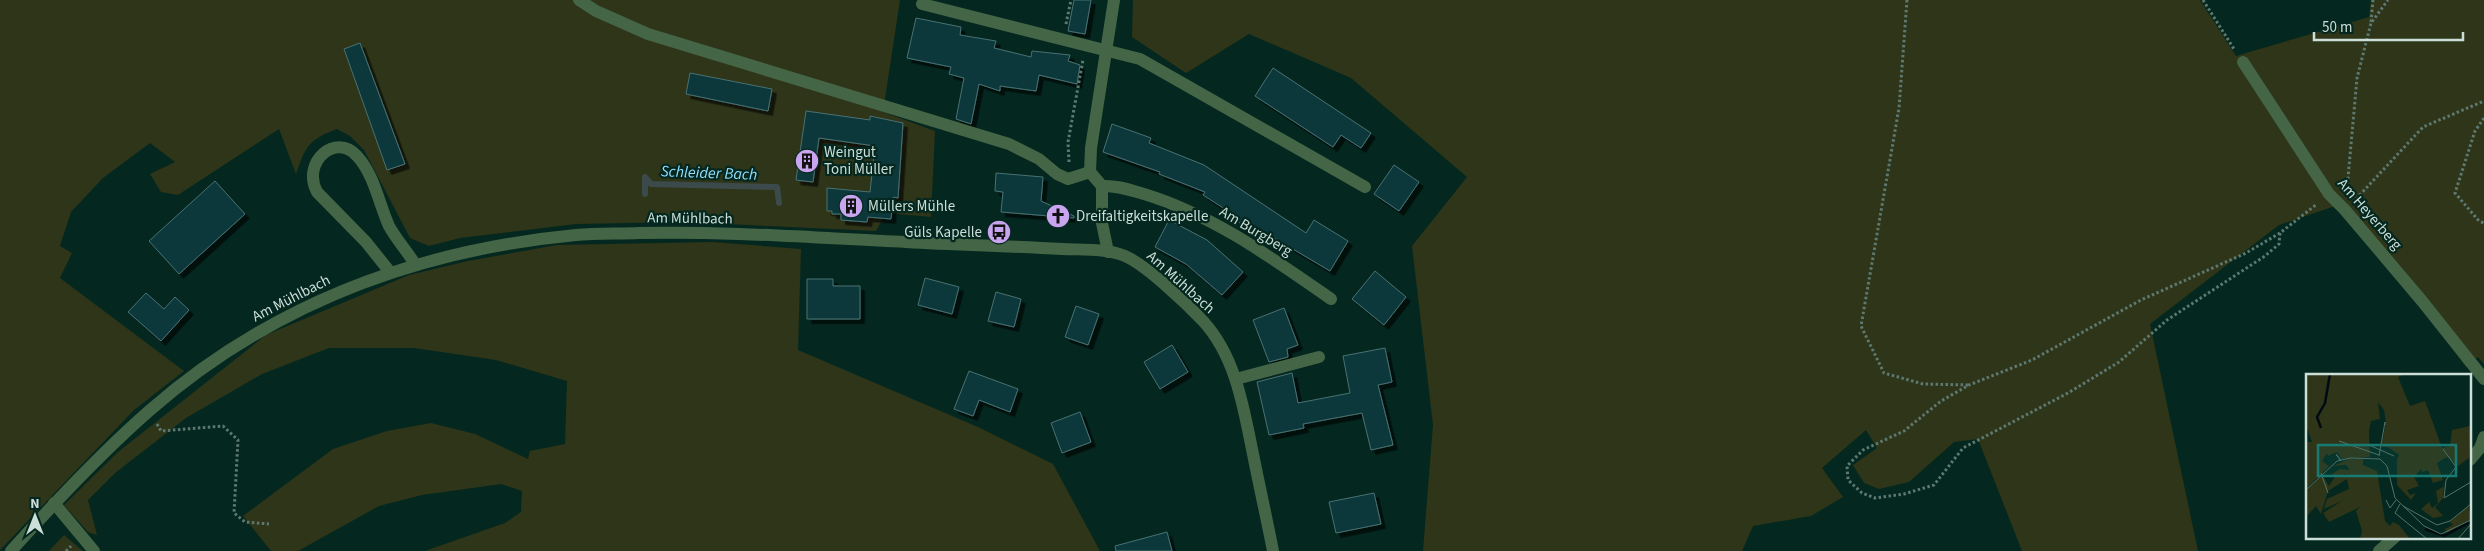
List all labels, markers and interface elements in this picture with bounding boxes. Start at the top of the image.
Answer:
scale bar [2314,10,2463,42]
text: 50 m [2322,17,2352,38]
place label: Weingut Toni Müller [824,142,894,180]
building icon: Weingut Toni Müller [794,148,820,174]
water label: Schleider Bach [660,160,758,186]
street label: Am Heyerberg [2333,174,2407,255]
building icon: Müllers Mühle [838,193,864,219]
place label: Müllers Mühle [868,196,955,217]
street label: Am Burgberg [1215,201,1296,262]
church icon: Dreifaltigkeitskapelle [1045,203,1071,229]
place label: Dreifaltigkeitskapelle [1076,206,1208,227]
street label: Am Mühlbach [647,207,733,230]
bus stop icon: Güls Kapelle [986,219,1012,245]
place label: Güls Kapelle [904,222,982,243]
street label: Am Mühlbach [1142,246,1219,319]
street label: Am Mühlbach [248,270,334,327]
inset map [2306,374,2472,538]
north arrow [10,491,60,541]
text: N [30,494,40,514]

